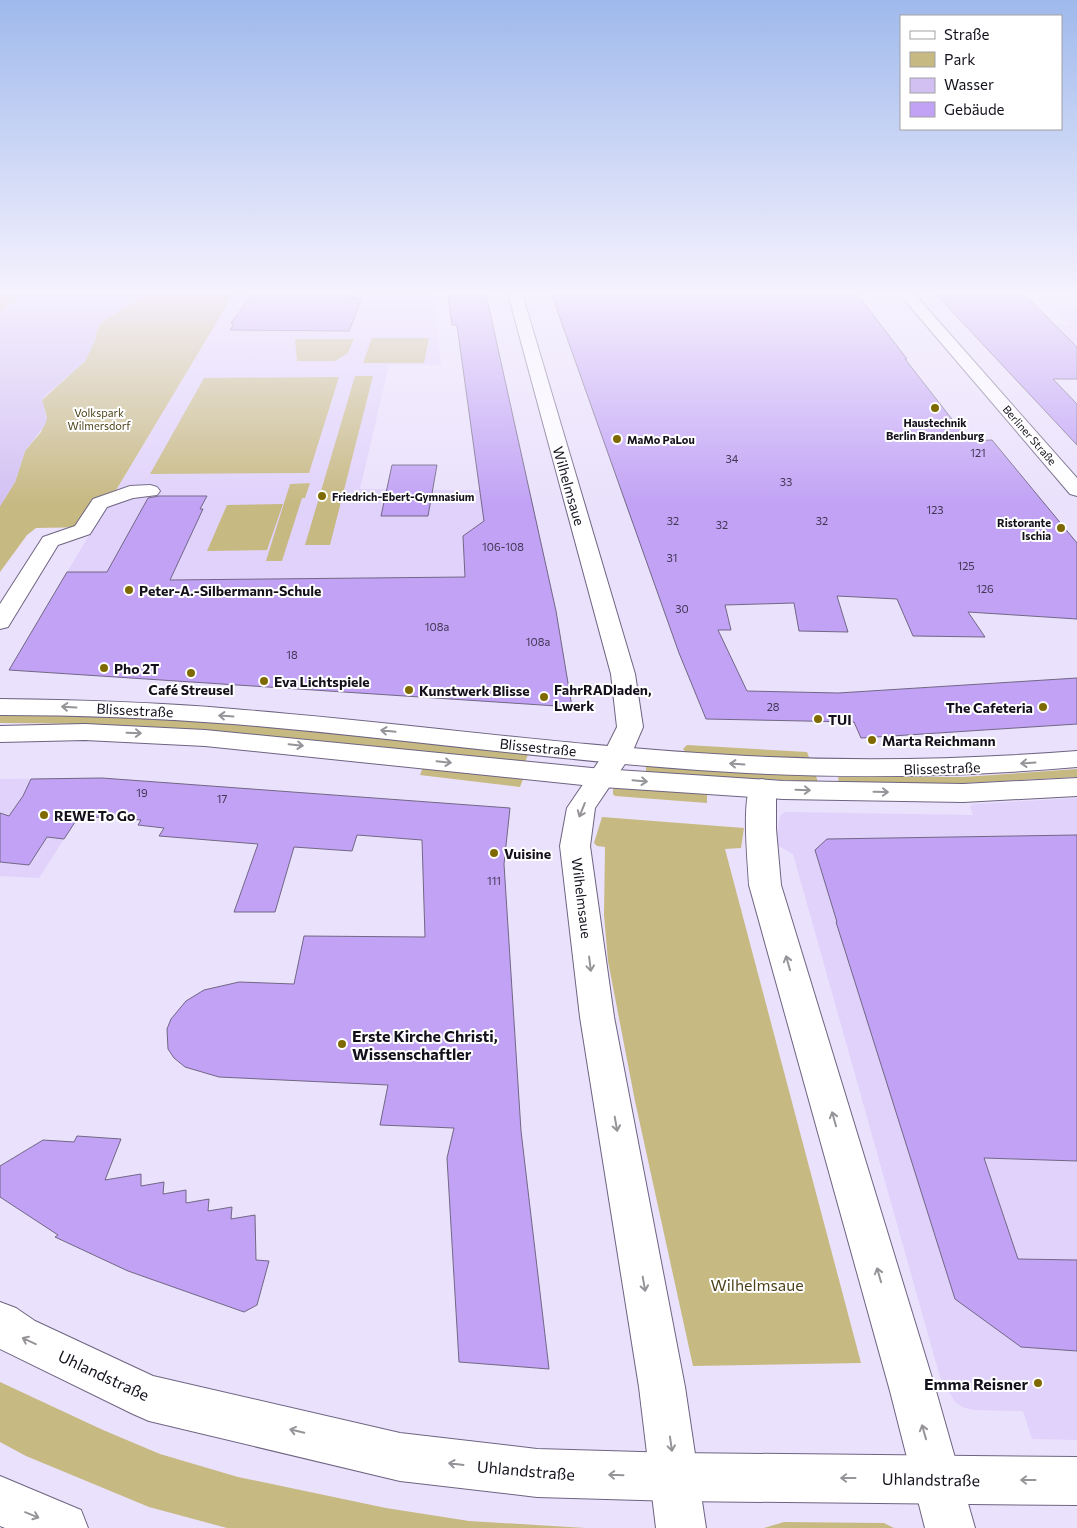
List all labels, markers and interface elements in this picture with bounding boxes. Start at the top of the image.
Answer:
legend [900,15,1062,130]
text: Straße [944,25,990,43]
text: Park [944,50,975,68]
text: Wasser [944,75,994,93]
text: Gebäude [944,100,1005,118]
marker: Haustechnik Berlin Brandenburg [929,402,941,414]
street label: Berliner Straße [1001,402,1060,468]
park label: Volkspark Wilmersdorf [67,406,131,432]
place label: Haustechnik Berlin Brandenburg [886,416,984,442]
marker: MaMo PaLou [611,433,623,445]
place label: MaMo PaLou [627,433,695,446]
street label: Wilhelmsaue [550,444,588,528]
house number: 121 [970,446,986,459]
house number: 34 [726,452,739,465]
house number: 33 [780,475,792,488]
marker: Friedrich-Ebert-Gymnasium [316,490,328,502]
place label: Friedrich-Ebert-Gymnasium [332,490,475,503]
house number: 123 [926,503,944,516]
house number: 32 [667,514,679,527]
house number: 32 [816,514,828,527]
place label: Ristorante Ischia [997,516,1051,542]
house number: 32 [716,518,728,531]
marker: Ristorante Ischia [1055,522,1067,534]
house number: 106-108 [482,540,524,553]
house number: 31 [667,551,677,564]
house number: 125 [957,559,975,572]
place label: Peter-A.-Silbermann-Schule [139,582,321,599]
house number: 126 [976,582,994,595]
marker: Peter-A.-Silbermann-Schule [123,584,135,596]
house number: 30 [675,602,689,615]
house number: 108a [425,620,449,633]
house number: 108a [526,635,550,648]
house number: 18 [286,648,298,661]
place label: Pho 2T [114,660,159,677]
marker: Pho 2T [98,662,110,674]
marker: Café Streusel [185,667,197,679]
place label: Eva Lichtspiele [274,673,370,690]
marker: Eva Lichtspiele [258,675,270,687]
place label: Café Streusel [148,681,234,698]
place label: FahrRADladen, Lwerk [554,681,651,714]
place label: Kunstwerk Blisse [419,682,530,699]
marker: Kunstwerk Blisse [403,684,415,696]
marker: FahrRADladen, Lwerk [538,691,550,703]
street label: Blissestraße [96,699,174,721]
place label: The Cafeteria [946,699,1033,716]
house number: 28 [767,700,780,713]
marker: The Cafeteria [1037,701,1049,713]
one-way arrow [61,702,77,711]
one-way arrow [218,711,234,721]
place label: TUI [828,711,852,728]
marker: TUI [812,713,824,725]
one-way arrow [380,726,396,736]
one-way arrow [125,729,141,738]
place label: Marta Reichmann [882,732,996,749]
marker: Marta Reichmann [866,734,878,746]
street label: Blissestraße [499,735,577,759]
one-way arrow [287,741,303,750]
one-way arrow [436,757,452,767]
street label: Blissestraße [903,758,981,778]
one-way arrow [1021,759,1037,768]
one-way arrow [730,760,746,769]
one-way arrow [632,777,648,786]
house number: 19 [136,786,148,799]
one-way arrow [794,786,810,795]
one-way arrow [872,787,889,797]
house number: 17 [217,792,227,805]
one-way arrow [577,802,586,817]
place label: REWE To Go [54,807,135,824]
marker: REWE To Go [38,809,50,821]
place label: Vuisine [504,845,551,862]
marker: Vuisine [488,847,500,859]
street label: Wilhelmsaue [569,857,595,939]
house number: 111 [487,874,501,887]
one-way arrow [585,955,595,971]
one-way arrow [783,956,793,972]
place label: Erste Kirche Christi, Wissenschaftler [352,1026,498,1063]
marker: Erste Kirche Christi, Wissenschaftler [336,1038,348,1050]
one-way arrow [828,1112,838,1128]
one-way arrow [611,1116,621,1132]
one-way arrow [874,1268,884,1284]
park label: Wilhelmsaue [710,1275,804,1294]
one-way arrow [639,1276,649,1292]
one-way arrow [22,1335,37,1345]
street label: Uhlandstraße [55,1346,153,1404]
place label: Emma Reisner [924,1374,1028,1393]
marker: Emma Reisner [1032,1377,1044,1389]
one-way arrow [918,1424,928,1440]
one-way arrow [289,1426,305,1436]
one-way arrow [666,1436,676,1452]
street label: Uhlandstraße [476,1456,576,1484]
one-way arrow [448,1459,464,1469]
street label: Uhlandstraße [882,1469,980,1489]
one-way arrow [608,1471,624,1480]
one-way arrow [841,1473,857,1483]
one-way arrow [1021,1475,1037,1485]
one-way arrow [23,1511,39,1520]

